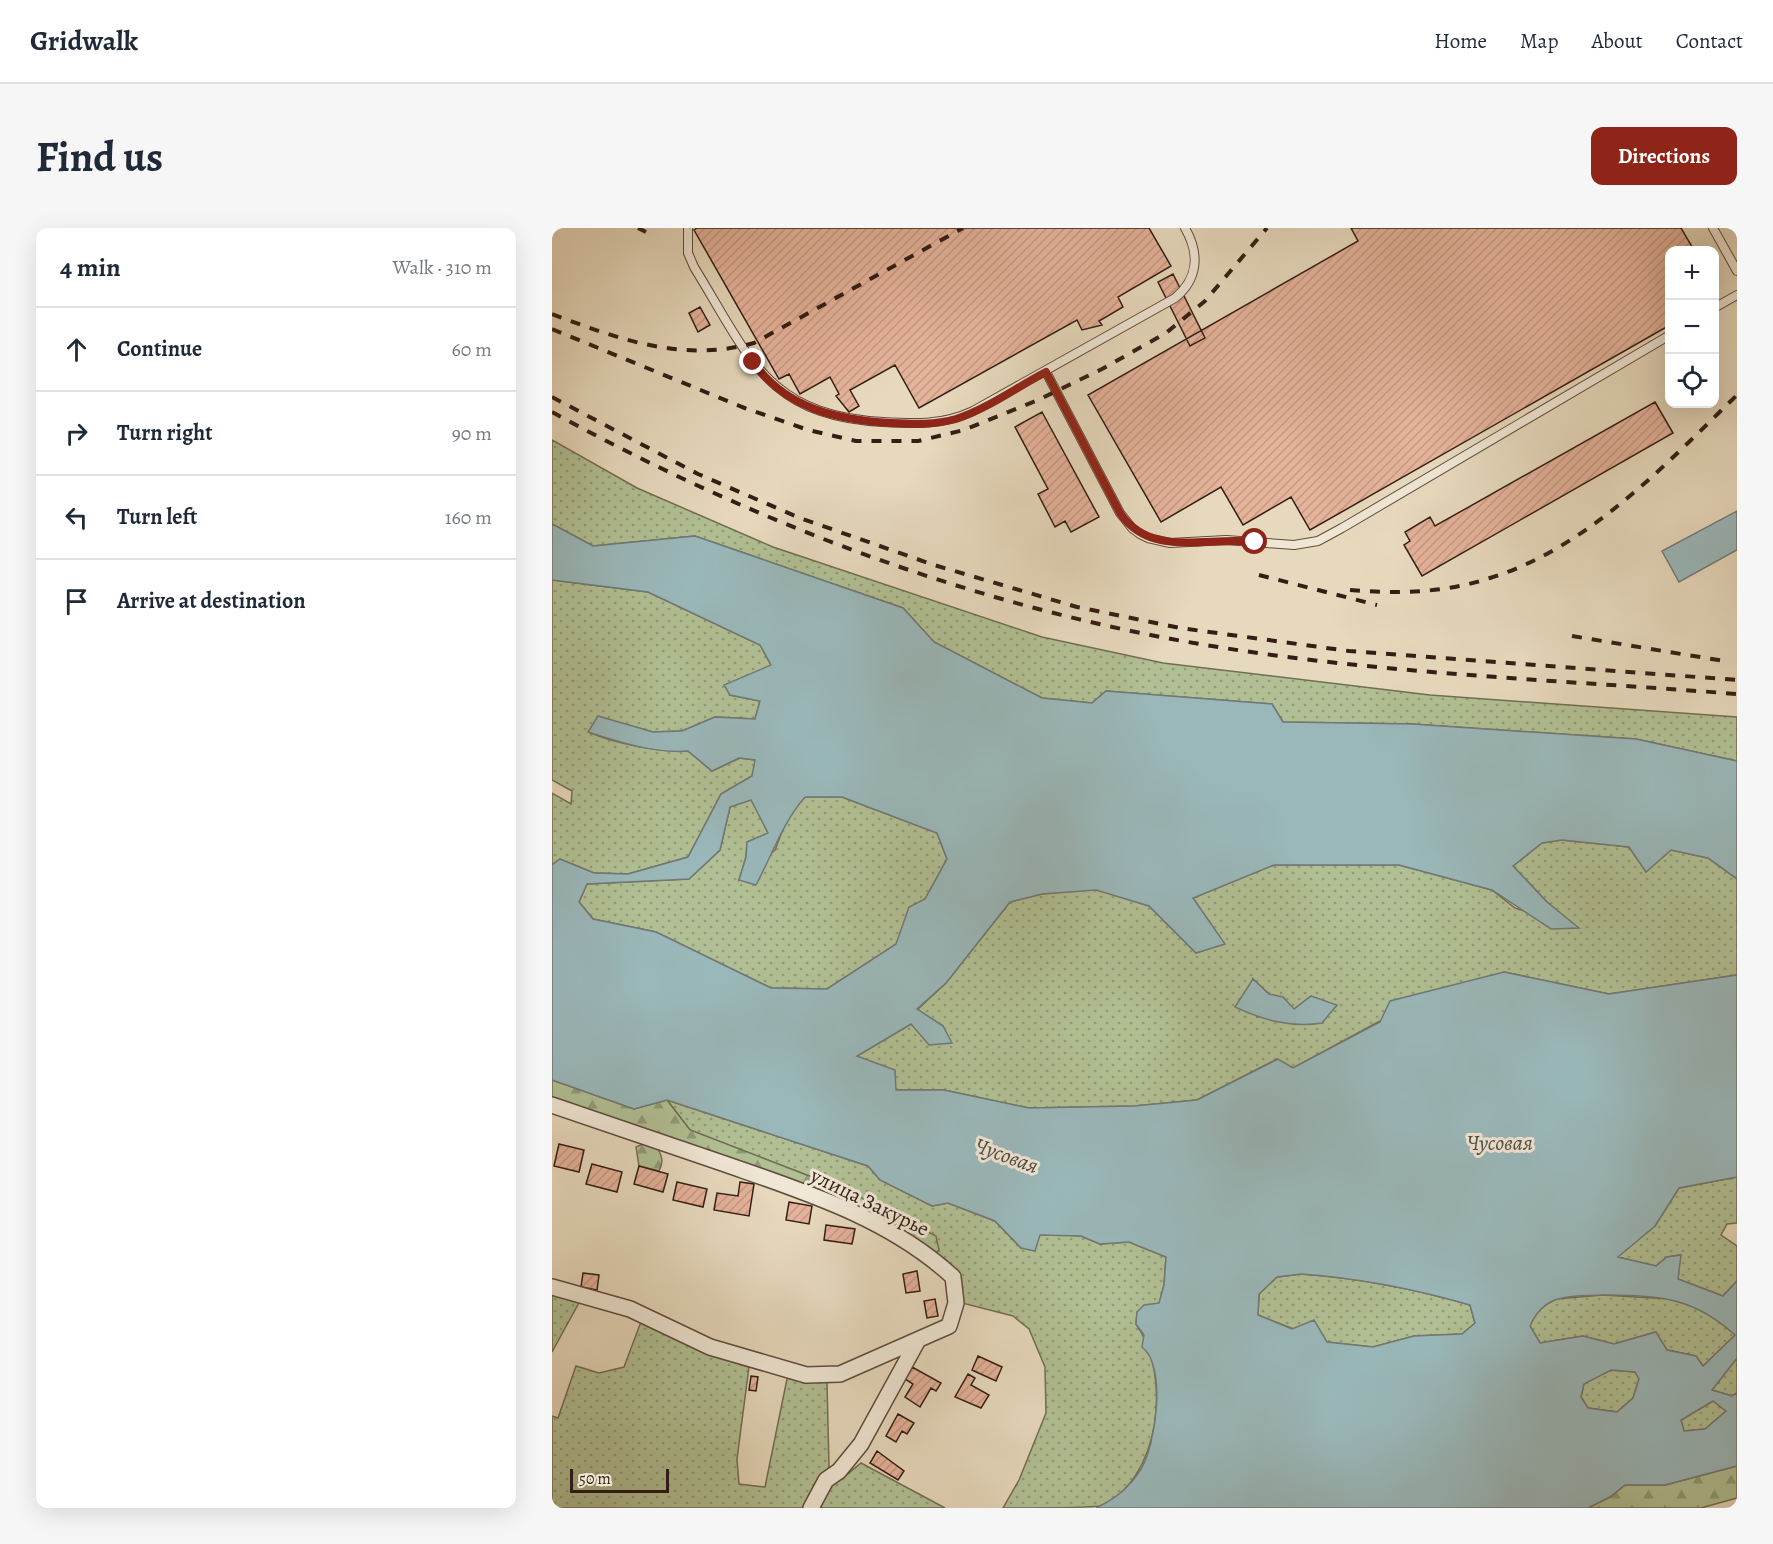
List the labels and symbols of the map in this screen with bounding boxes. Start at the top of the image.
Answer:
route end [739,348,765,374]
route start [1241,528,1267,554]
water label: Чусовая [1467,1128,1533,1158]
water label: Чусовая [971,1131,1043,1181]
street label: улица Закурье [805,1161,934,1243]
scale bar [570,1466,669,1494]

